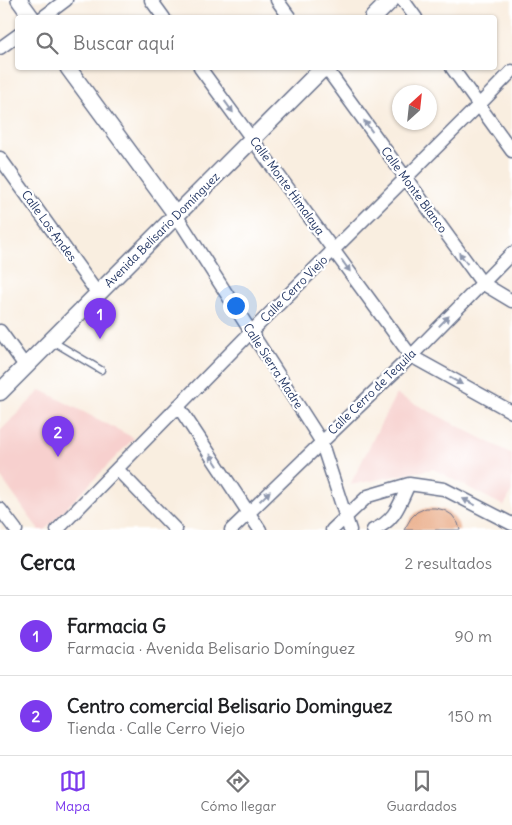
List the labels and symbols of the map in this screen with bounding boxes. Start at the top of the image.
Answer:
north arrow [392,85,437,130]
one-way arrow [224,100,234,114]
one-way arrow [363,120,374,133]
street label: Calle Monte Himalaya [247,134,328,238]
street label: Calle Monte Blanco [378,144,451,236]
street label: Avenida Belisario Domínguez [101,169,223,290]
street label: Calle Los Andes [19,187,80,264]
one-way arrow [458,251,468,265]
street label: Calle Cerro Viejo [257,252,331,325]
one-way arrow [341,259,351,273]
your location [223,293,249,319]
pin: 1 [84,298,116,339]
one-way arrow [438,316,450,328]
street label: Calle Sierra Madre [240,320,307,411]
street label: Calle Cerro de Tequila [324,346,419,438]
one-way arrow [449,377,464,385]
pin: 2 [42,416,74,457]
one-way arrow [209,453,219,467]
one-way arrow [259,490,271,502]
one-way arrow [461,498,476,506]

